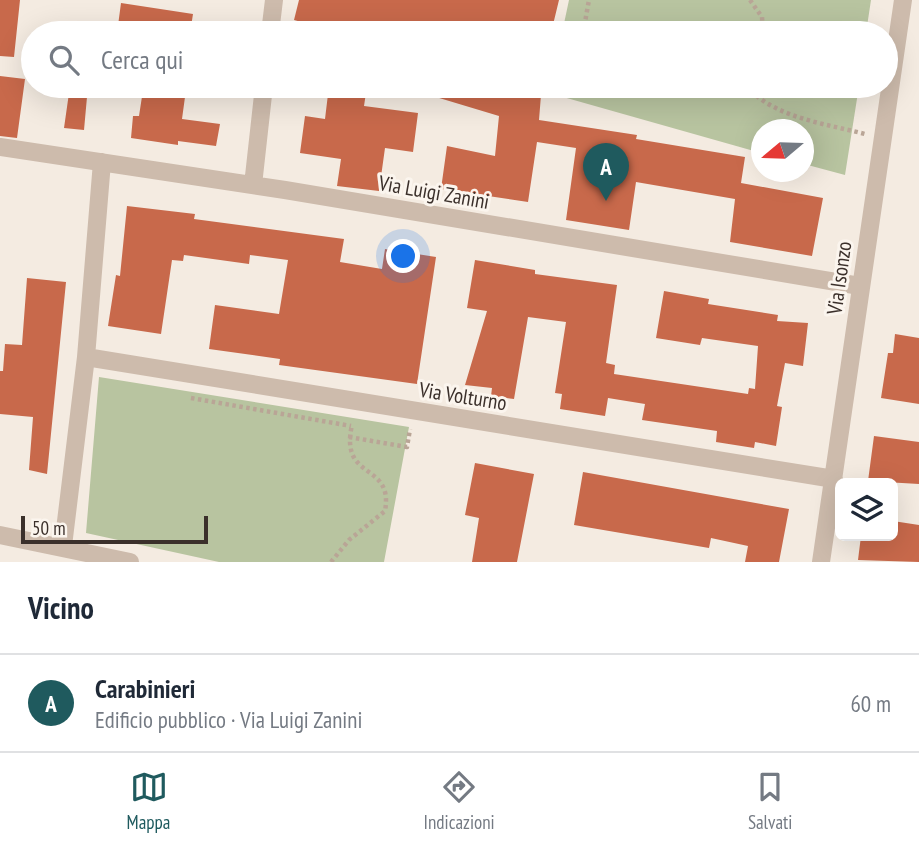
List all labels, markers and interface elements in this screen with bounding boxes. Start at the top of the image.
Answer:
search box [21,21,898,98]
icon: search [45,41,83,79]
text: Cerca qui [101,43,183,76]
north arrow [751,119,814,182]
pin: A [583,143,629,201]
street label: Via Luigi Zanini [376,169,491,215]
your location [386,239,420,273]
street label: Via Isonzo [820,240,858,317]
street label: Via Volturno [416,376,509,416]
map controls [835,478,898,541]
button: layers [835,478,898,541]
scale bar [21,513,208,545]
text: 50 m [32,516,66,540]
text: Vicino [28,588,94,627]
text: Carabinieri [95,672,195,705]
text: A [45,689,57,718]
text: 60 m [850,689,891,718]
text: Edificio pubblico · Via Luigi Zanini [95,705,362,734]
tab: Mappa [127,768,170,834]
tab: Indicazioni [424,768,495,834]
tab: Salvati [748,768,792,834]

